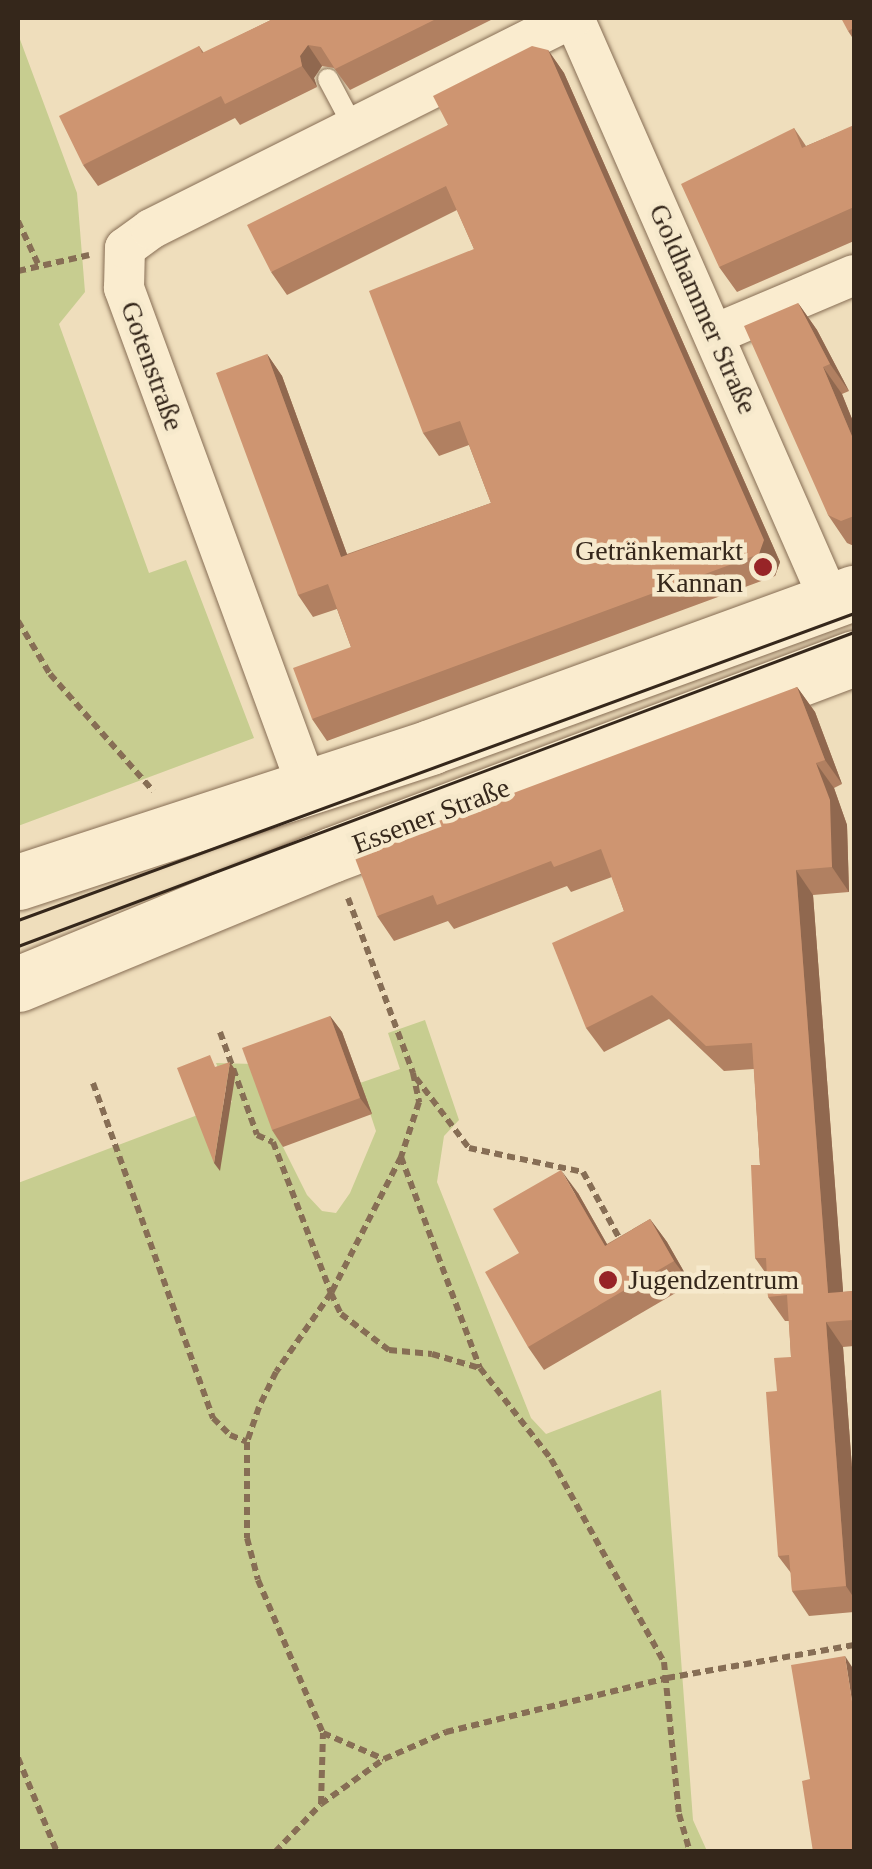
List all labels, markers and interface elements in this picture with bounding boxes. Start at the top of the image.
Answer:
street label: Goldhammer Straße [642,199,764,419]
street label: Gotenstraße [113,297,191,435]
place label: Getränkemarkt Kannan [575,534,743,600]
marker: Getränkemarkt Kannan [752,556,774,578]
street label: Essener Straße [348,771,514,861]
place label: Jugendzentrum [628,1263,799,1297]
marker: Jugendzentrum [597,1269,619,1291]

